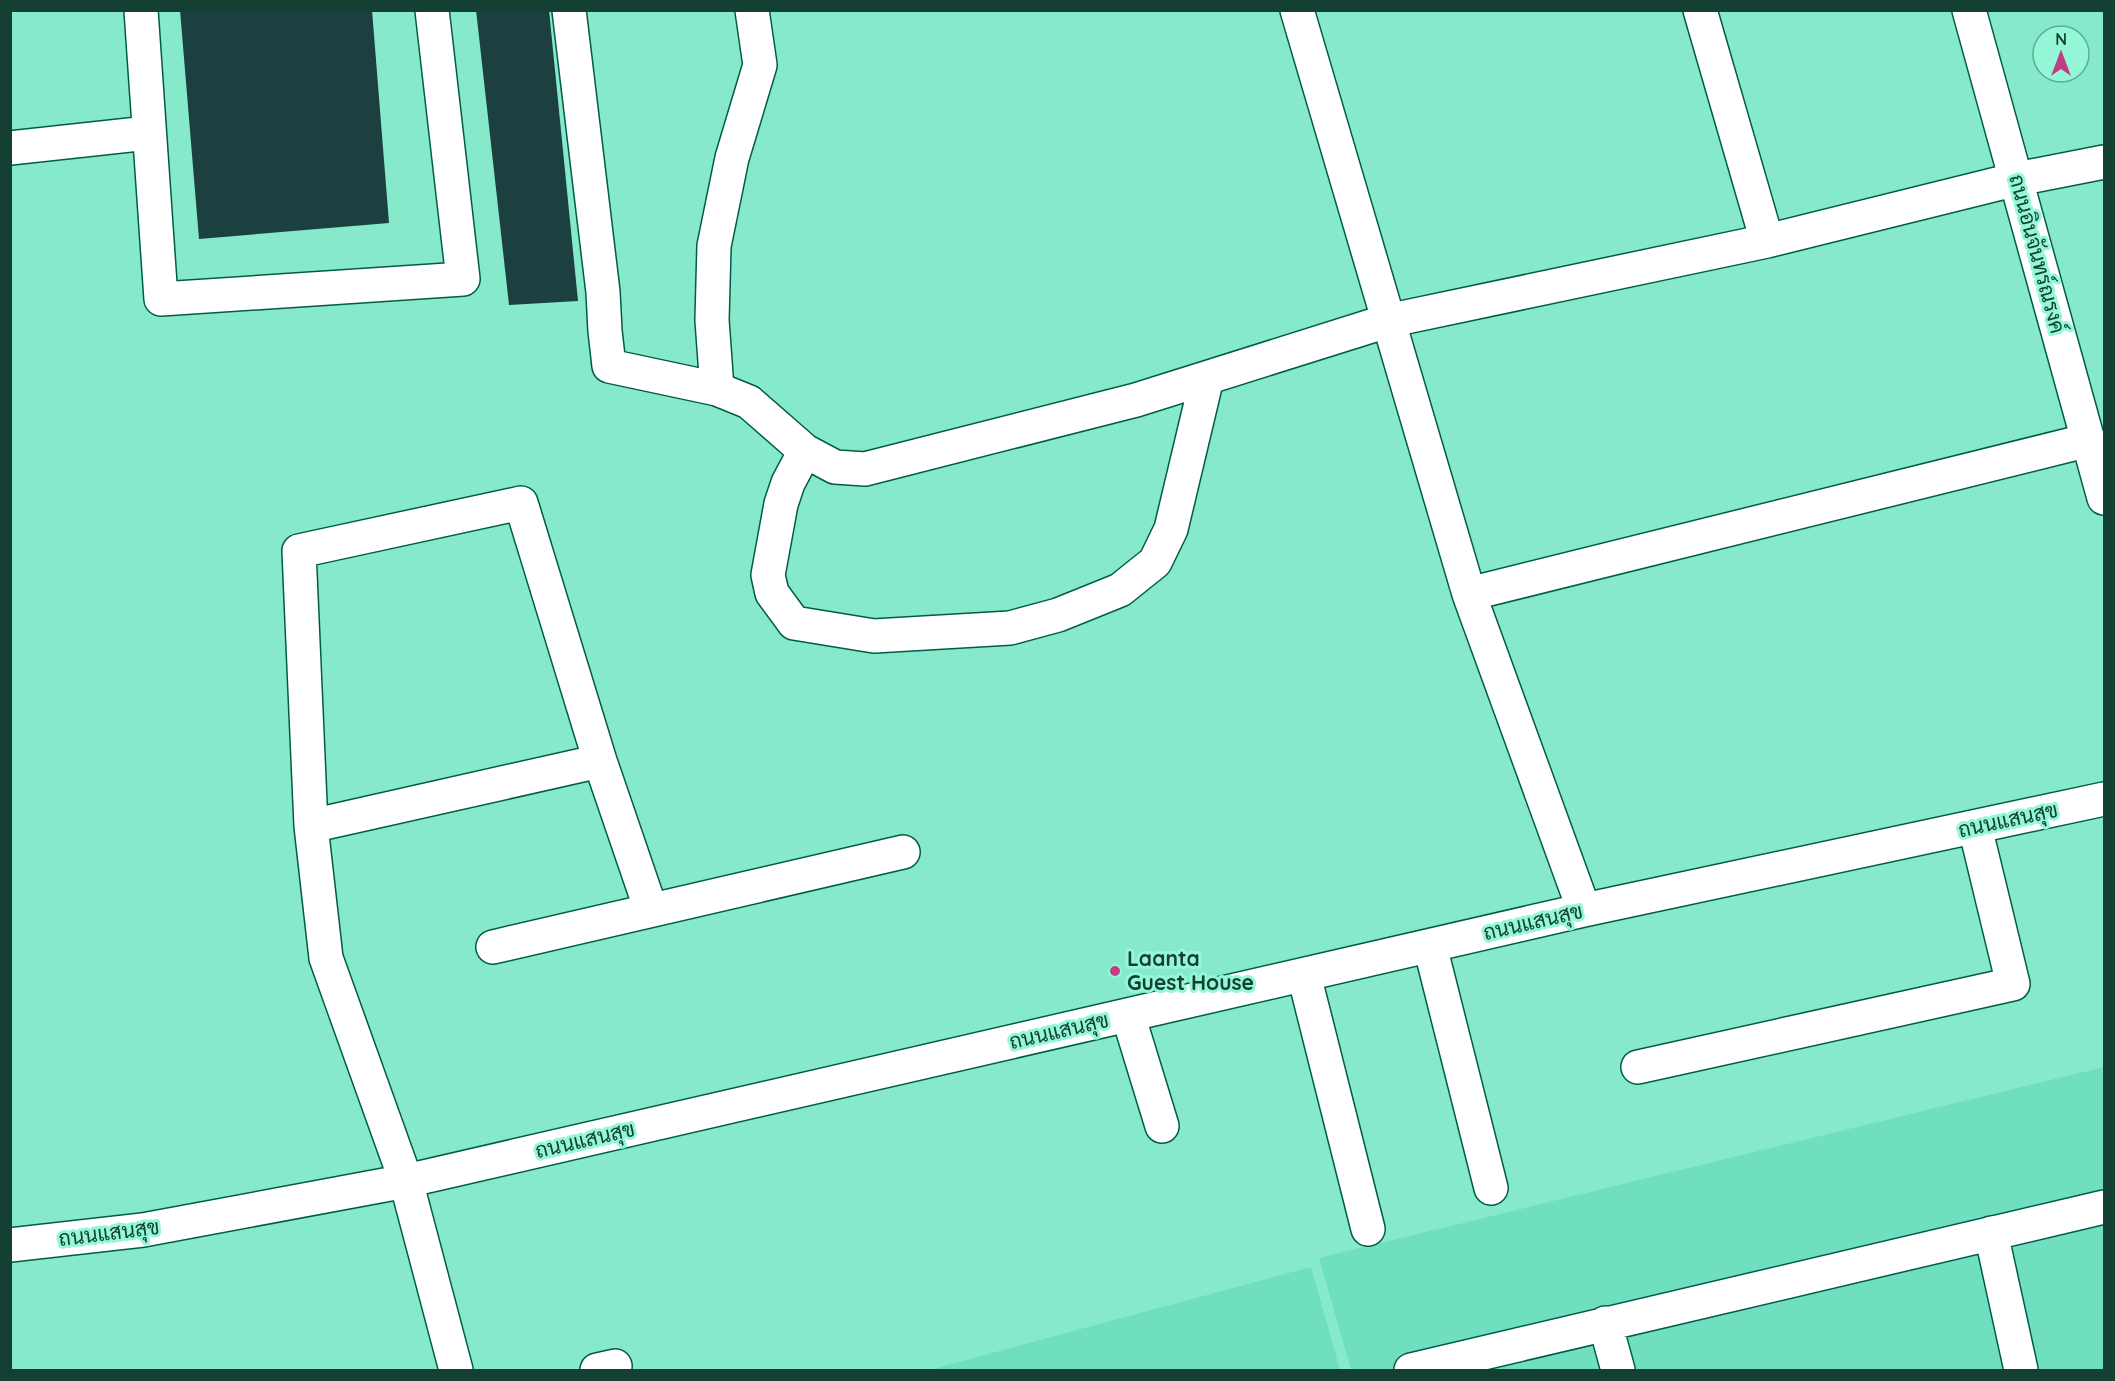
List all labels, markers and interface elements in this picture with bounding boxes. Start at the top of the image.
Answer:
north arrow [2031,24,2091,84]
text: N [2055,29,2067,49]
street label: ถนนอินจันทร์ณรงค์ [2004,171,2072,336]
street label: ถนนแสนสุข [1956,796,2060,844]
street label: ถนนแสนสุข [1480,897,1586,947]
place label: Laanta Guest House [1127,945,1254,995]
marker: Laanta Guest House [1108,964,1122,978]
street label: ถนนแสนสุข [1006,1006,1112,1056]
street label: ถนนแสนสุข [532,1115,638,1165]
street label: ถนนแสนสุข [57,1213,161,1253]

